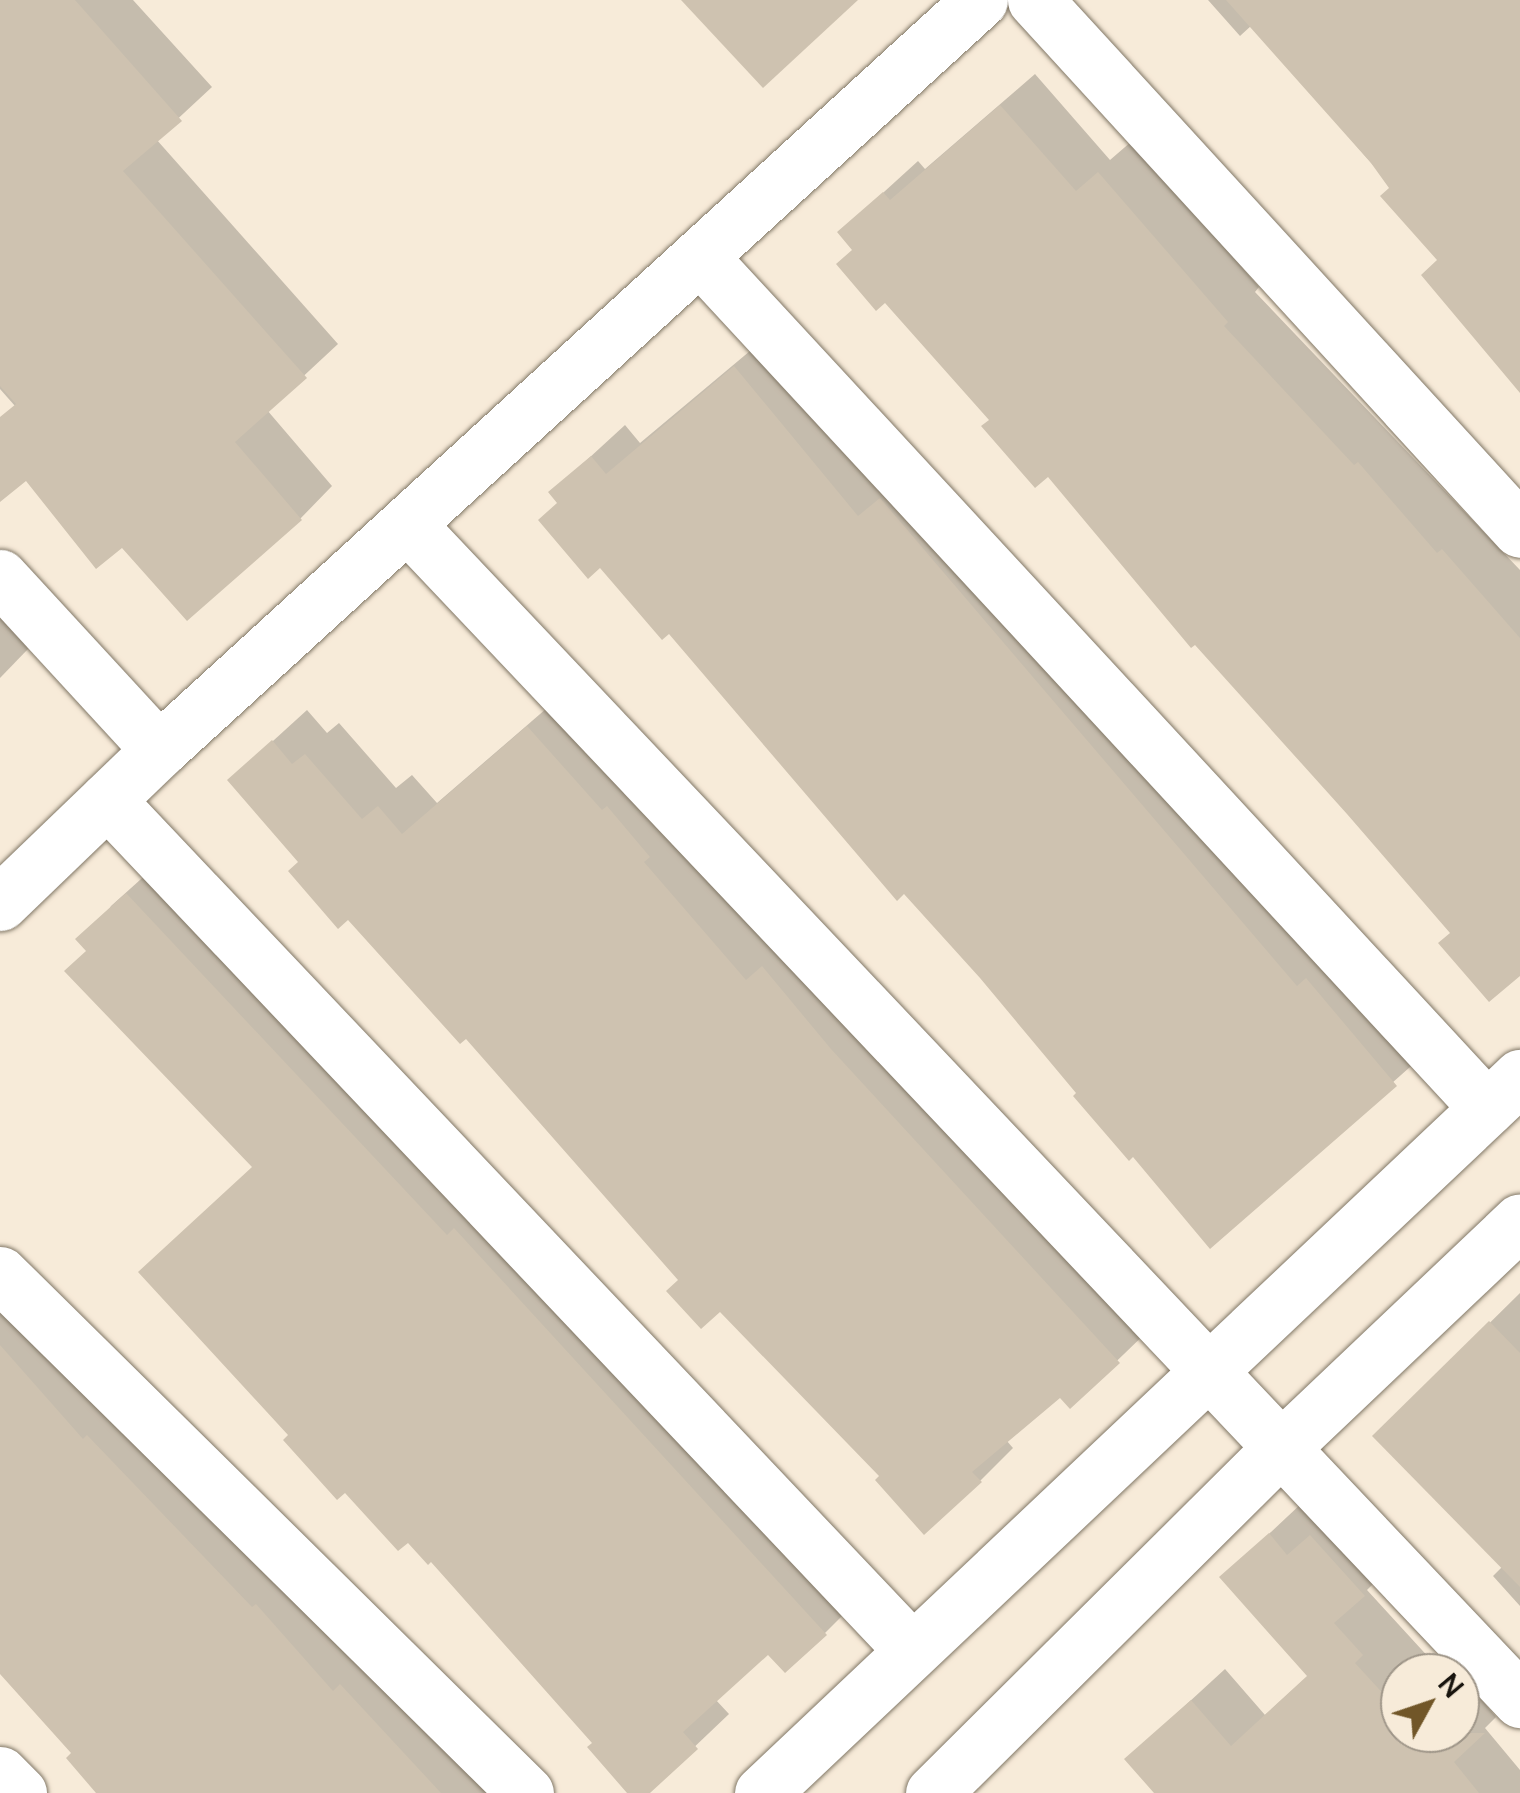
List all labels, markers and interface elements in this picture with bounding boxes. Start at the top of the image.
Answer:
north arrow [1380,1653,1480,1753]
text: N [1430,1665,1472,1705]

